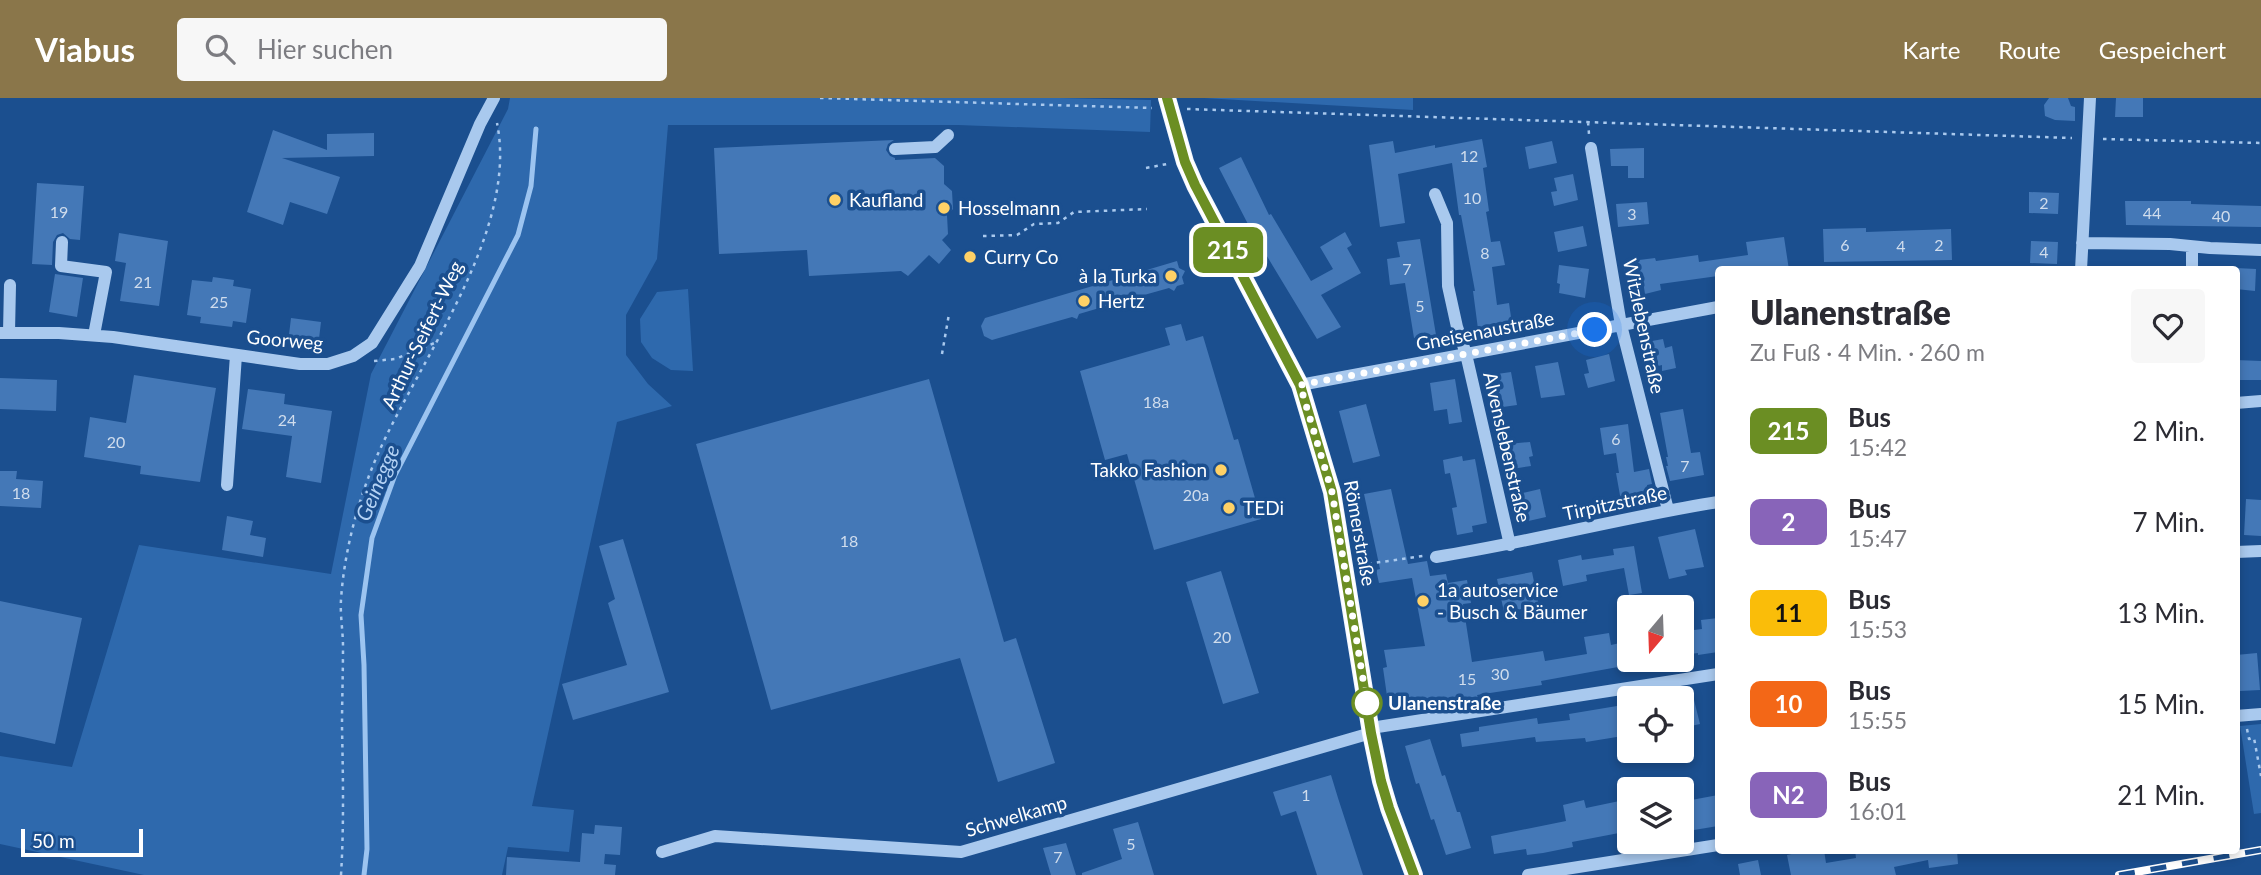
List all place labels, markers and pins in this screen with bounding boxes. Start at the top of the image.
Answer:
place label: Kaufland [849,188,923,211]
marker: Kaufland [827,192,843,208]
place label: Hosselmann [958,196,1060,219]
marker: Hosselmann [936,200,952,216]
place label: Curry Co [984,245,1058,268]
marker: Curry Co [962,249,978,265]
place label: à la Turka [1079,264,1157,287]
marker: à la Turka [1163,268,1179,284]
place label: Hertz [1098,289,1145,312]
marker: Hertz [1076,293,1092,309]
place label: Takko Fashion [1091,458,1207,481]
marker: Takko Fashion [1213,462,1229,478]
place label: TEDi [1243,496,1284,519]
marker: TEDi [1221,500,1237,516]
place label: 1a autoservice - Busch & Bäumer [1437,578,1588,623]
marker: 1a autoservice - Busch & Bäumer [1415,593,1431,609]
marker: Ulanenstraße [1352,688,1382,718]
place label: Ulanenstraße [1388,691,1502,714]

